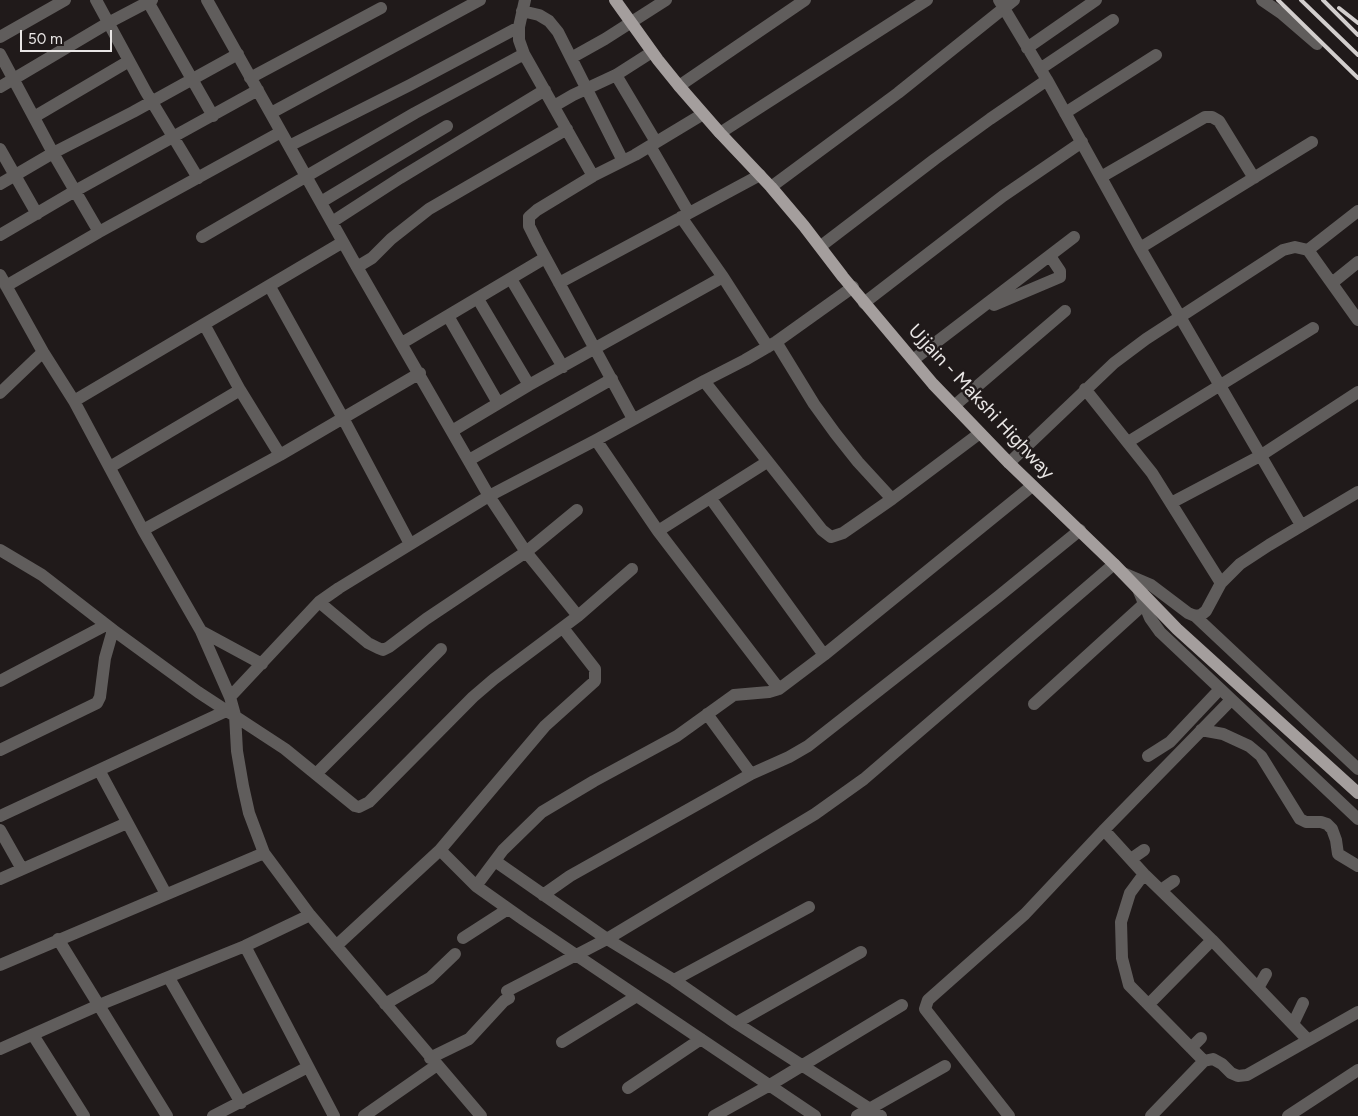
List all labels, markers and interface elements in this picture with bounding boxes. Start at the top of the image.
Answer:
scale bar [22,20,115,52]
text: 50 m [28,30,63,48]
street label: Ujjain - Makshi Highway [903,320,1059,484]

